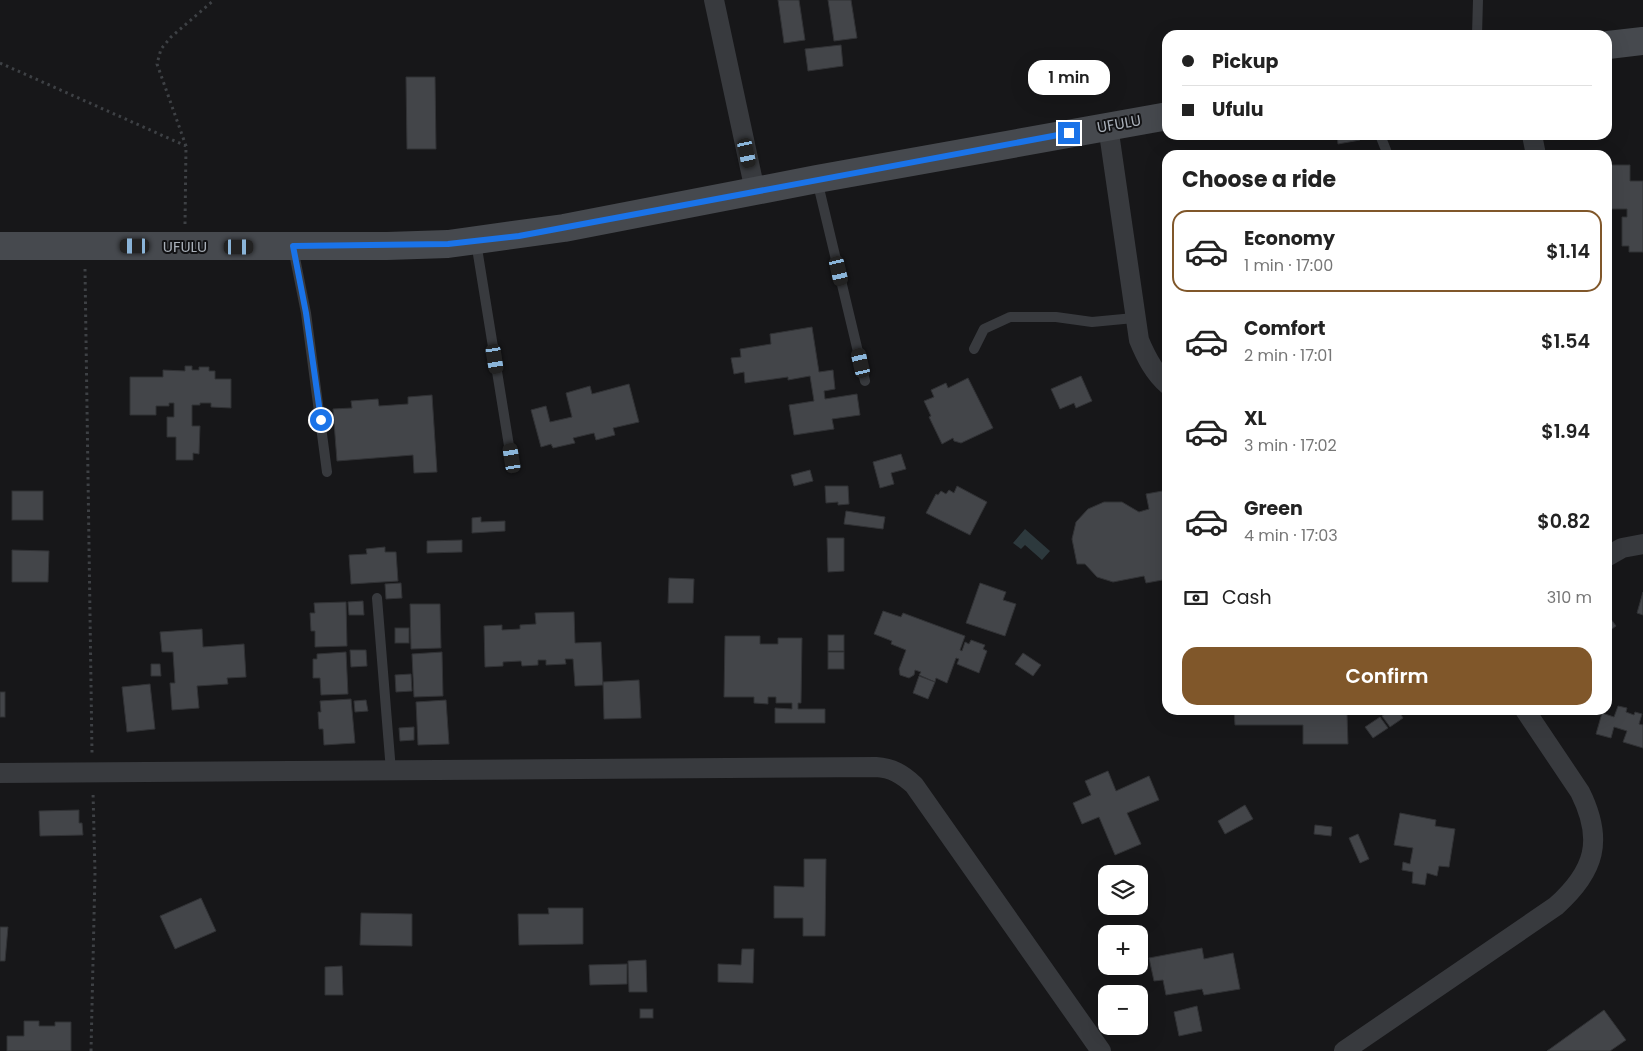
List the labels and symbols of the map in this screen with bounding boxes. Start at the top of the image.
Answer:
callout: 1 min [1028,61,1110,96]
street label: UFULU [1095,109,1143,138]
route end [1058,122,1080,144]
car [736,137,757,169]
street label: UFULU [163,236,207,257]
car [120,239,150,254]
car [224,240,254,255]
car [828,255,849,287]
car [485,343,504,375]
car [850,347,871,379]
route start [310,409,332,431]
car [502,442,521,474]

